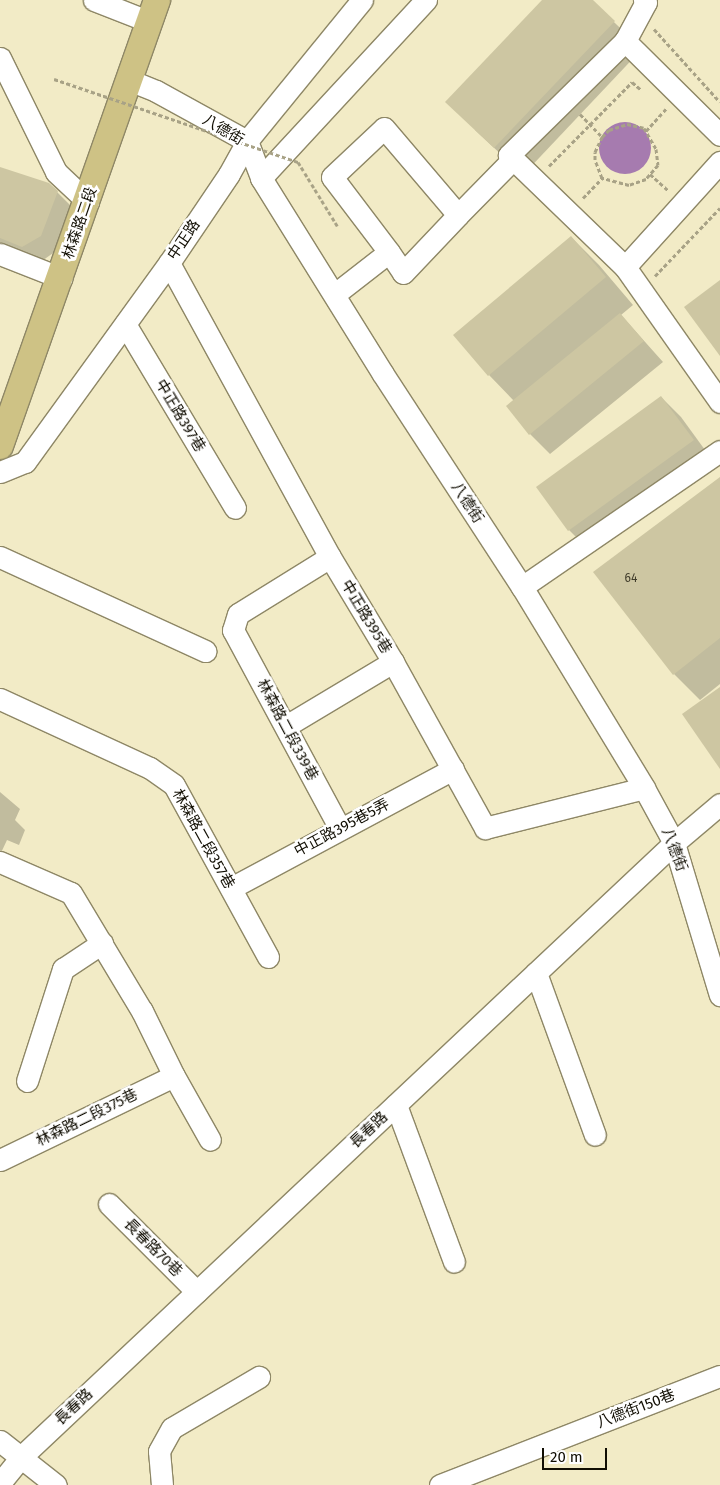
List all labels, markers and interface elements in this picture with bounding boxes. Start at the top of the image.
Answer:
street label: 八德街 [199,111,247,149]
street label: 林森路二段 [59,185,101,261]
street label: 中正路 [164,216,204,264]
street label: 中正路397巷 [151,376,209,456]
street label: 八德街 [447,479,487,527]
house number: 64 [625,572,637,586]
street label: 中正路395巷 [337,577,395,657]
street label: 林森路二段339巷 [253,676,321,784]
street label: 林森路二段357巷 [168,786,238,892]
street label: 中正路395巷5弄 [291,795,393,861]
street label: 八德街 [658,826,690,874]
street label: 林森路二段375巷 [33,1086,141,1150]
street label: 長春路 [346,1108,392,1152]
street label: 長春路70巷 [120,1215,186,1281]
street label: 長春路 [51,1385,97,1429]
street label: 八德街150巷 [594,1386,678,1432]
scale bar [545,1438,610,1470]
text: 20 m [550,1448,583,1466]

